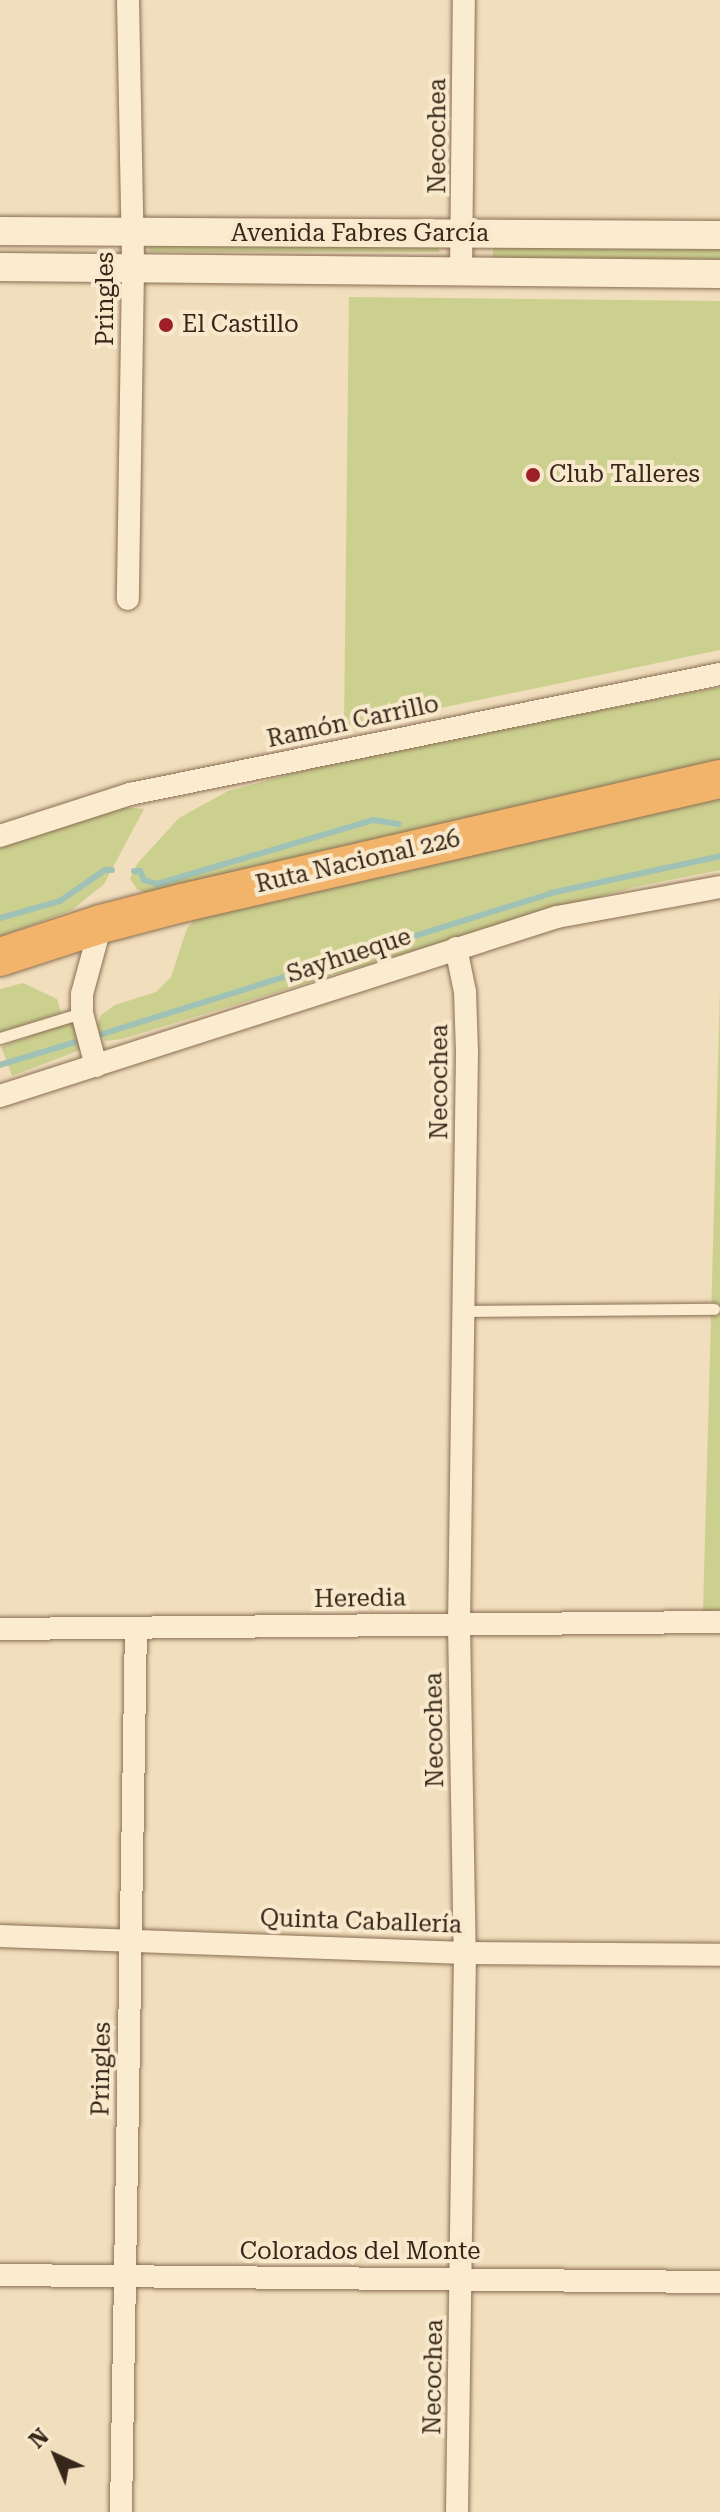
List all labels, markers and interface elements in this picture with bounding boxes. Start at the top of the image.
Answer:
street label: Necochea [424,78,452,194]
street label: Avenida Fabres García [231,220,489,248]
street label: Pringles [92,252,120,346]
place label: El Castillo [182,311,299,339]
marker: El Castillo [157,316,175,334]
place label: Club Talleres [549,461,700,489]
marker: Club Talleres [524,466,542,484]
street label: Ramón Carrillo [265,690,441,754]
street label: Ruta Nacional 226 [253,824,463,900]
street label: Sayhueque [283,922,415,990]
street label: Necochea [426,1024,454,1140]
street label: Heredia [314,1584,406,1614]
street label: Necochea [420,1672,450,1788]
street label: Quinta Caballería [260,1904,462,1940]
street label: Pringles [87,2022,117,2116]
street label: Colorados del Monte [240,2238,480,2266]
street label: Necochea [419,2319,449,2435]
north arrow [16,2416,96,2496]
text: N [24,2424,54,2453]

